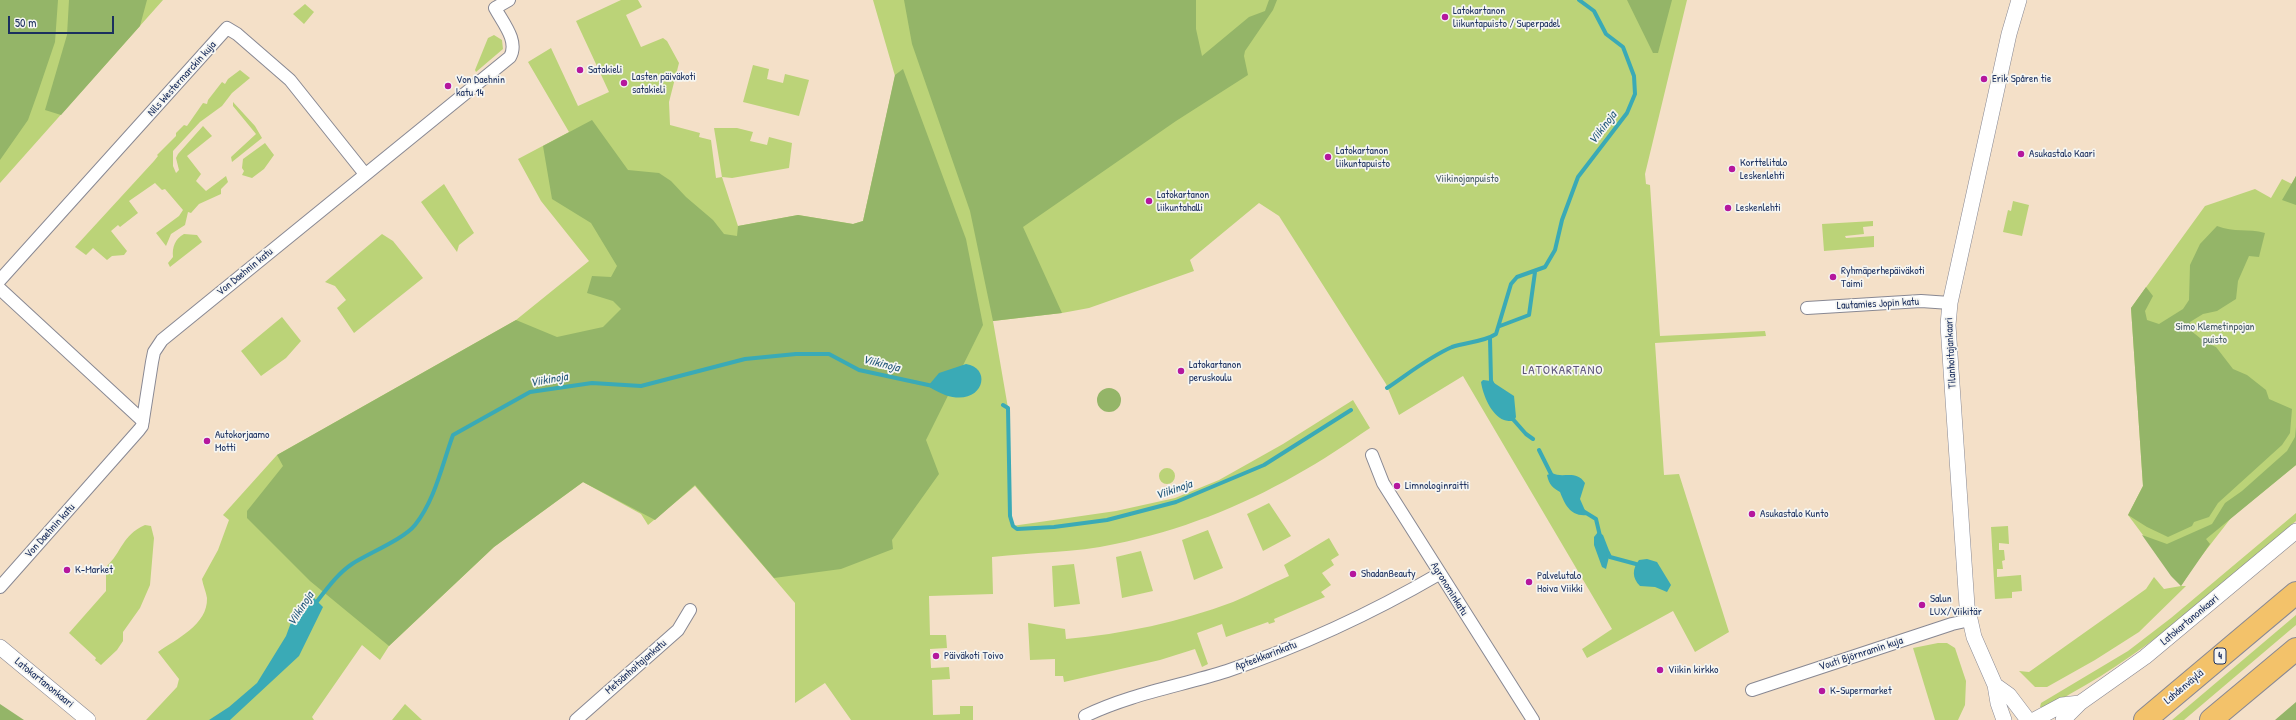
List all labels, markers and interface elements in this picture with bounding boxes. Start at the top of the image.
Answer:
place label: Latokartanon liikuntapuisto / Superpadel [1453,4,1560,30]
scale bar [10,8,116,34]
marker: Latokartanon liikuntapuisto / Superpadel [1440,12,1450,22]
text: 50 m [15,14,36,31]
street label: Nils Westermarckin kuja [145,39,219,119]
place label: Satakieli [588,63,622,77]
marker: Satakieli [575,65,585,75]
place label: Lasten päiväkoti satakieli [632,70,696,96]
place label: Erik Spåren tie [1992,72,2051,86]
place label: Von Daehnin katu 14 [456,73,505,99]
marker: Erik Spåren tie [1979,74,1989,84]
marker: Lasten päiväkoti satakieli [619,78,629,88]
marker: Von Daehnin katu 14 [443,81,453,91]
water label: Viikinoja [1586,109,1620,147]
place label: Latokartanon liikuntapuisto [1336,144,1390,170]
place label: Asukastalo Kaari [2029,147,2095,161]
marker: Asukastalo Kaari [2016,149,2026,159]
marker: Latokartanon liikuntapuisto [1323,152,1333,162]
place label: Korttelitalo Leskenlehti [1740,156,1787,182]
marker: Korttelitalo Leskenlehti [1727,164,1737,174]
park label: Viikinojanpuisto [1435,172,1499,186]
place label: Latokartanon liikuntahalli [1157,188,1209,214]
marker: Latokartanon liikuntahalli [1144,196,1154,206]
place label: Leskenlehti [1736,201,1781,215]
marker: Leskenlehti [1723,203,1733,213]
street label: Von Daehnin katu [214,245,276,299]
place label: Ryhmäperhepäiväkoti Taimi [1841,264,1925,290]
marker: Ryhmäperhepäiväkoti Taimi [1828,272,1838,282]
street label: Lautamies Jopin katu [1837,295,1919,313]
street label: Tilanhoitajankaari [1943,317,1959,389]
park label: Simo Klemetinpojan puisto [2175,320,2255,346]
water label: Viikinoja [861,352,901,376]
place label: Latokartanon peruskoulu [1189,358,1241,384]
district label: LATOKARTANO [1522,363,1604,379]
marker: Latokartanon peruskoulu [1176,366,1186,376]
water label: Viikinoja [529,370,569,390]
place label: Autokorjaamo Motti [215,428,269,454]
marker: Autokorjaamo Motti [202,436,212,446]
water label: Viikinoja [1154,477,1194,503]
place label: Limnologinraitti [1405,479,1469,493]
marker: Limnologinraitti [1392,481,1402,491]
street label: Von Daehnin katu [22,501,78,561]
place label: Asukastalo Kunto [1760,507,1828,521]
marker: Asukastalo Kunto [1747,509,1757,519]
street label: Agronominkatu [1427,560,1471,618]
place label: K-Market [75,563,113,577]
marker: K-Market [62,565,72,575]
place label: ShadanBeauty [1361,567,1416,581]
marker: ShadanBeauty [1348,569,1358,579]
place label: Palvelutalo Hoiva Viikki [1537,569,1583,595]
marker: Palvelutalo Hoiva Viikki [1524,577,1534,587]
water label: Viikinoja [285,589,317,629]
place label: Salun LUX/Viikitär [1930,592,1982,618]
street label: Latokartanonkaari [2158,592,2222,648]
marker: Salun LUX/Viikitär [1917,600,1927,610]
street label: Vouti Björnramin kuja [1817,634,1905,674]
street label: Metsänhoitajankatu [603,637,669,697]
street label: Apteekkarinkatu [1233,638,1299,674]
road number: 4 [2214,648,2226,664]
place label: Päiväkoti Toivo [944,649,1003,663]
marker: Päiväkoti Toivo [931,651,941,661]
street label: Latokartanonkaari [12,655,76,711]
place label: Viikin kirkko [1668,663,1718,677]
marker: Viikin kirkko [1655,665,1665,675]
street label: Lahdenväylä [2162,667,2206,707]
place label: K-Supermarket [1830,684,1892,698]
marker: K-Supermarket [1817,686,1827,696]

